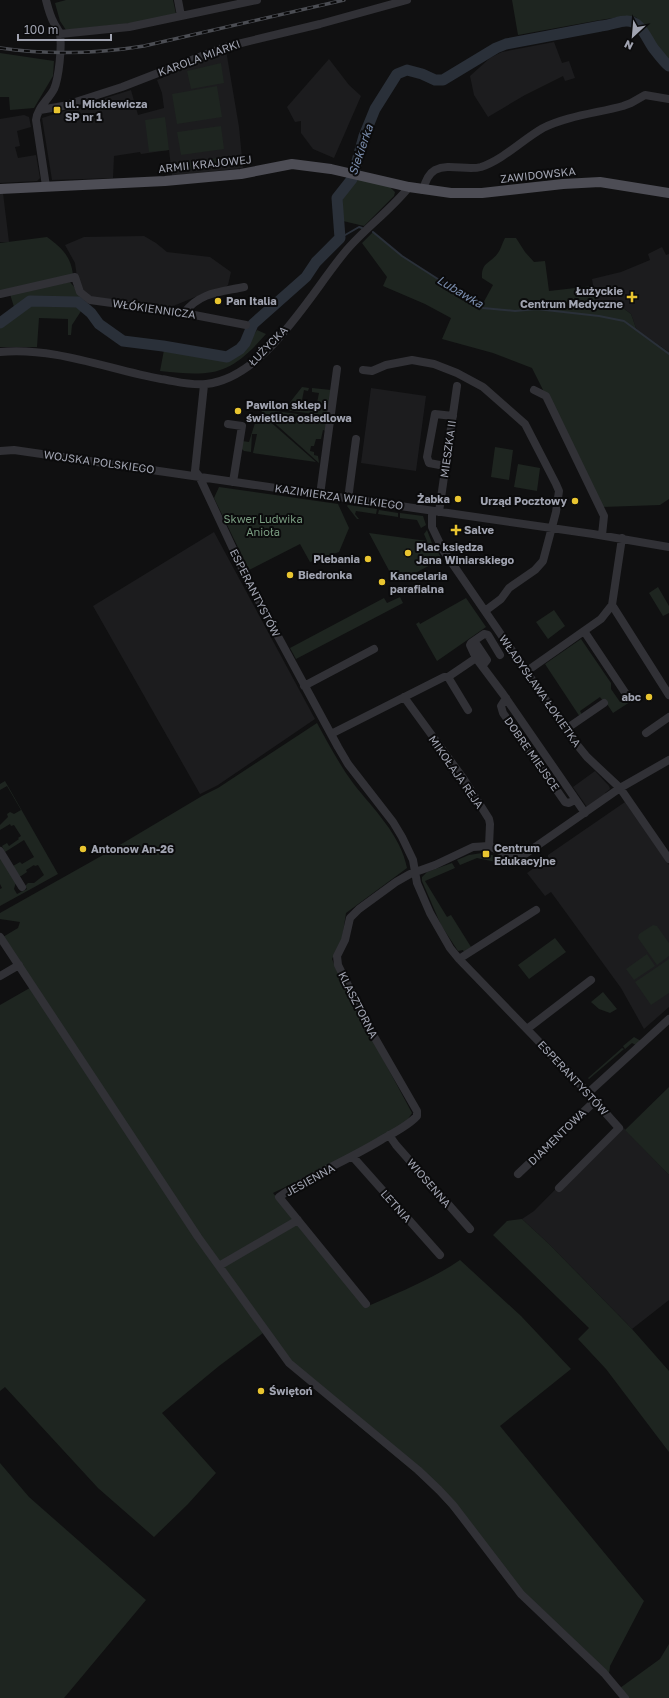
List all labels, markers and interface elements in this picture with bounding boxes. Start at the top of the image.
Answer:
scale bar [18,16,111,42]
north arrow [613,16,653,56]
text: 100 m [24,22,58,37]
street label: KAROLA MIARKI [156,37,242,78]
text: N [622,38,635,53]
place label: ul. Mickiewicza SP nr 1 [65,97,147,123]
marker: ul. Mickiewicza SP nr 1 [52,105,62,115]
water label: Siekierka [345,121,377,177]
street label: ARMII KRAJOWEJ [158,152,252,175]
street label: ZAWIDOWSKA [500,164,577,185]
water label: Lubawka [435,272,487,312]
place label: Łużyckie Centrum Medyczne [520,284,624,310]
marker: Łużyckie Centrum Medyczne [626,291,638,303]
place label: Pan Italia [226,294,277,307]
street label: WŁÓKIENNICZA [112,296,197,321]
marker: Pan Italia [213,296,223,306]
street label: ŁUŻYCKA [246,323,290,368]
place label: Pawilon sklep i świetlica osiedlowa [246,398,352,424]
marker: Pawilon sklep i świetlica osiedlowa [233,406,243,416]
street label: MIESZKA II [437,419,458,479]
street label: WOJSKA POLSKIEGO [43,447,155,476]
street label: KAZIMIERZA WIELKIEGO [274,481,404,512]
place label: Żabka [417,492,450,505]
marker: Żabka [453,494,463,504]
place label: Urząd Pocztowy [480,494,567,507]
marker: Urząd Pocztowy [570,496,580,506]
park label: Skwer Ludwika Anioła [223,512,303,538]
place label: Salve [464,523,495,536]
marker: Salve [451,525,461,535]
place label: Plac księdza Jana Winiarskiego [416,540,515,566]
street label: ESPERANTYSTÓW [228,547,283,639]
marker: Plac księdza Jana Winiarskiego [403,548,413,558]
place label: Plebania [313,552,360,565]
marker: Plebania [363,554,373,564]
place label: Biedronka [298,568,352,581]
place label: Kancelaria parafialna [390,569,447,595]
marker: Biedronka [285,570,295,580]
marker: Kancelaria parafialna [377,577,387,587]
street label: WŁADYSŁAWA ŁOKIETKA [497,632,584,750]
place label: abc [622,690,642,703]
marker: abc [644,692,654,702]
street label: DOBRE MIEJSCE [502,714,563,793]
street label: MIKOŁAJA REJA [426,733,487,811]
place label: Centrum Edukacyjne [494,841,556,867]
place label: Antonow An-26 [91,842,174,855]
marker: Antonow An-26 [78,844,88,854]
marker: Centrum Edukacyjne [481,849,491,859]
street label: KLASZTORNA [336,969,381,1041]
street label: ESPERANTYSTÓW [536,1038,611,1118]
street label: DIAMENTOWA [525,1105,589,1167]
street label: WIOSENNA [405,1156,454,1210]
street label: JESIENNA [283,1160,337,1198]
street label: LETNIA [378,1187,415,1225]
place label: Świętoń [269,1384,313,1397]
marker: Świętoń [256,1386,266,1396]

